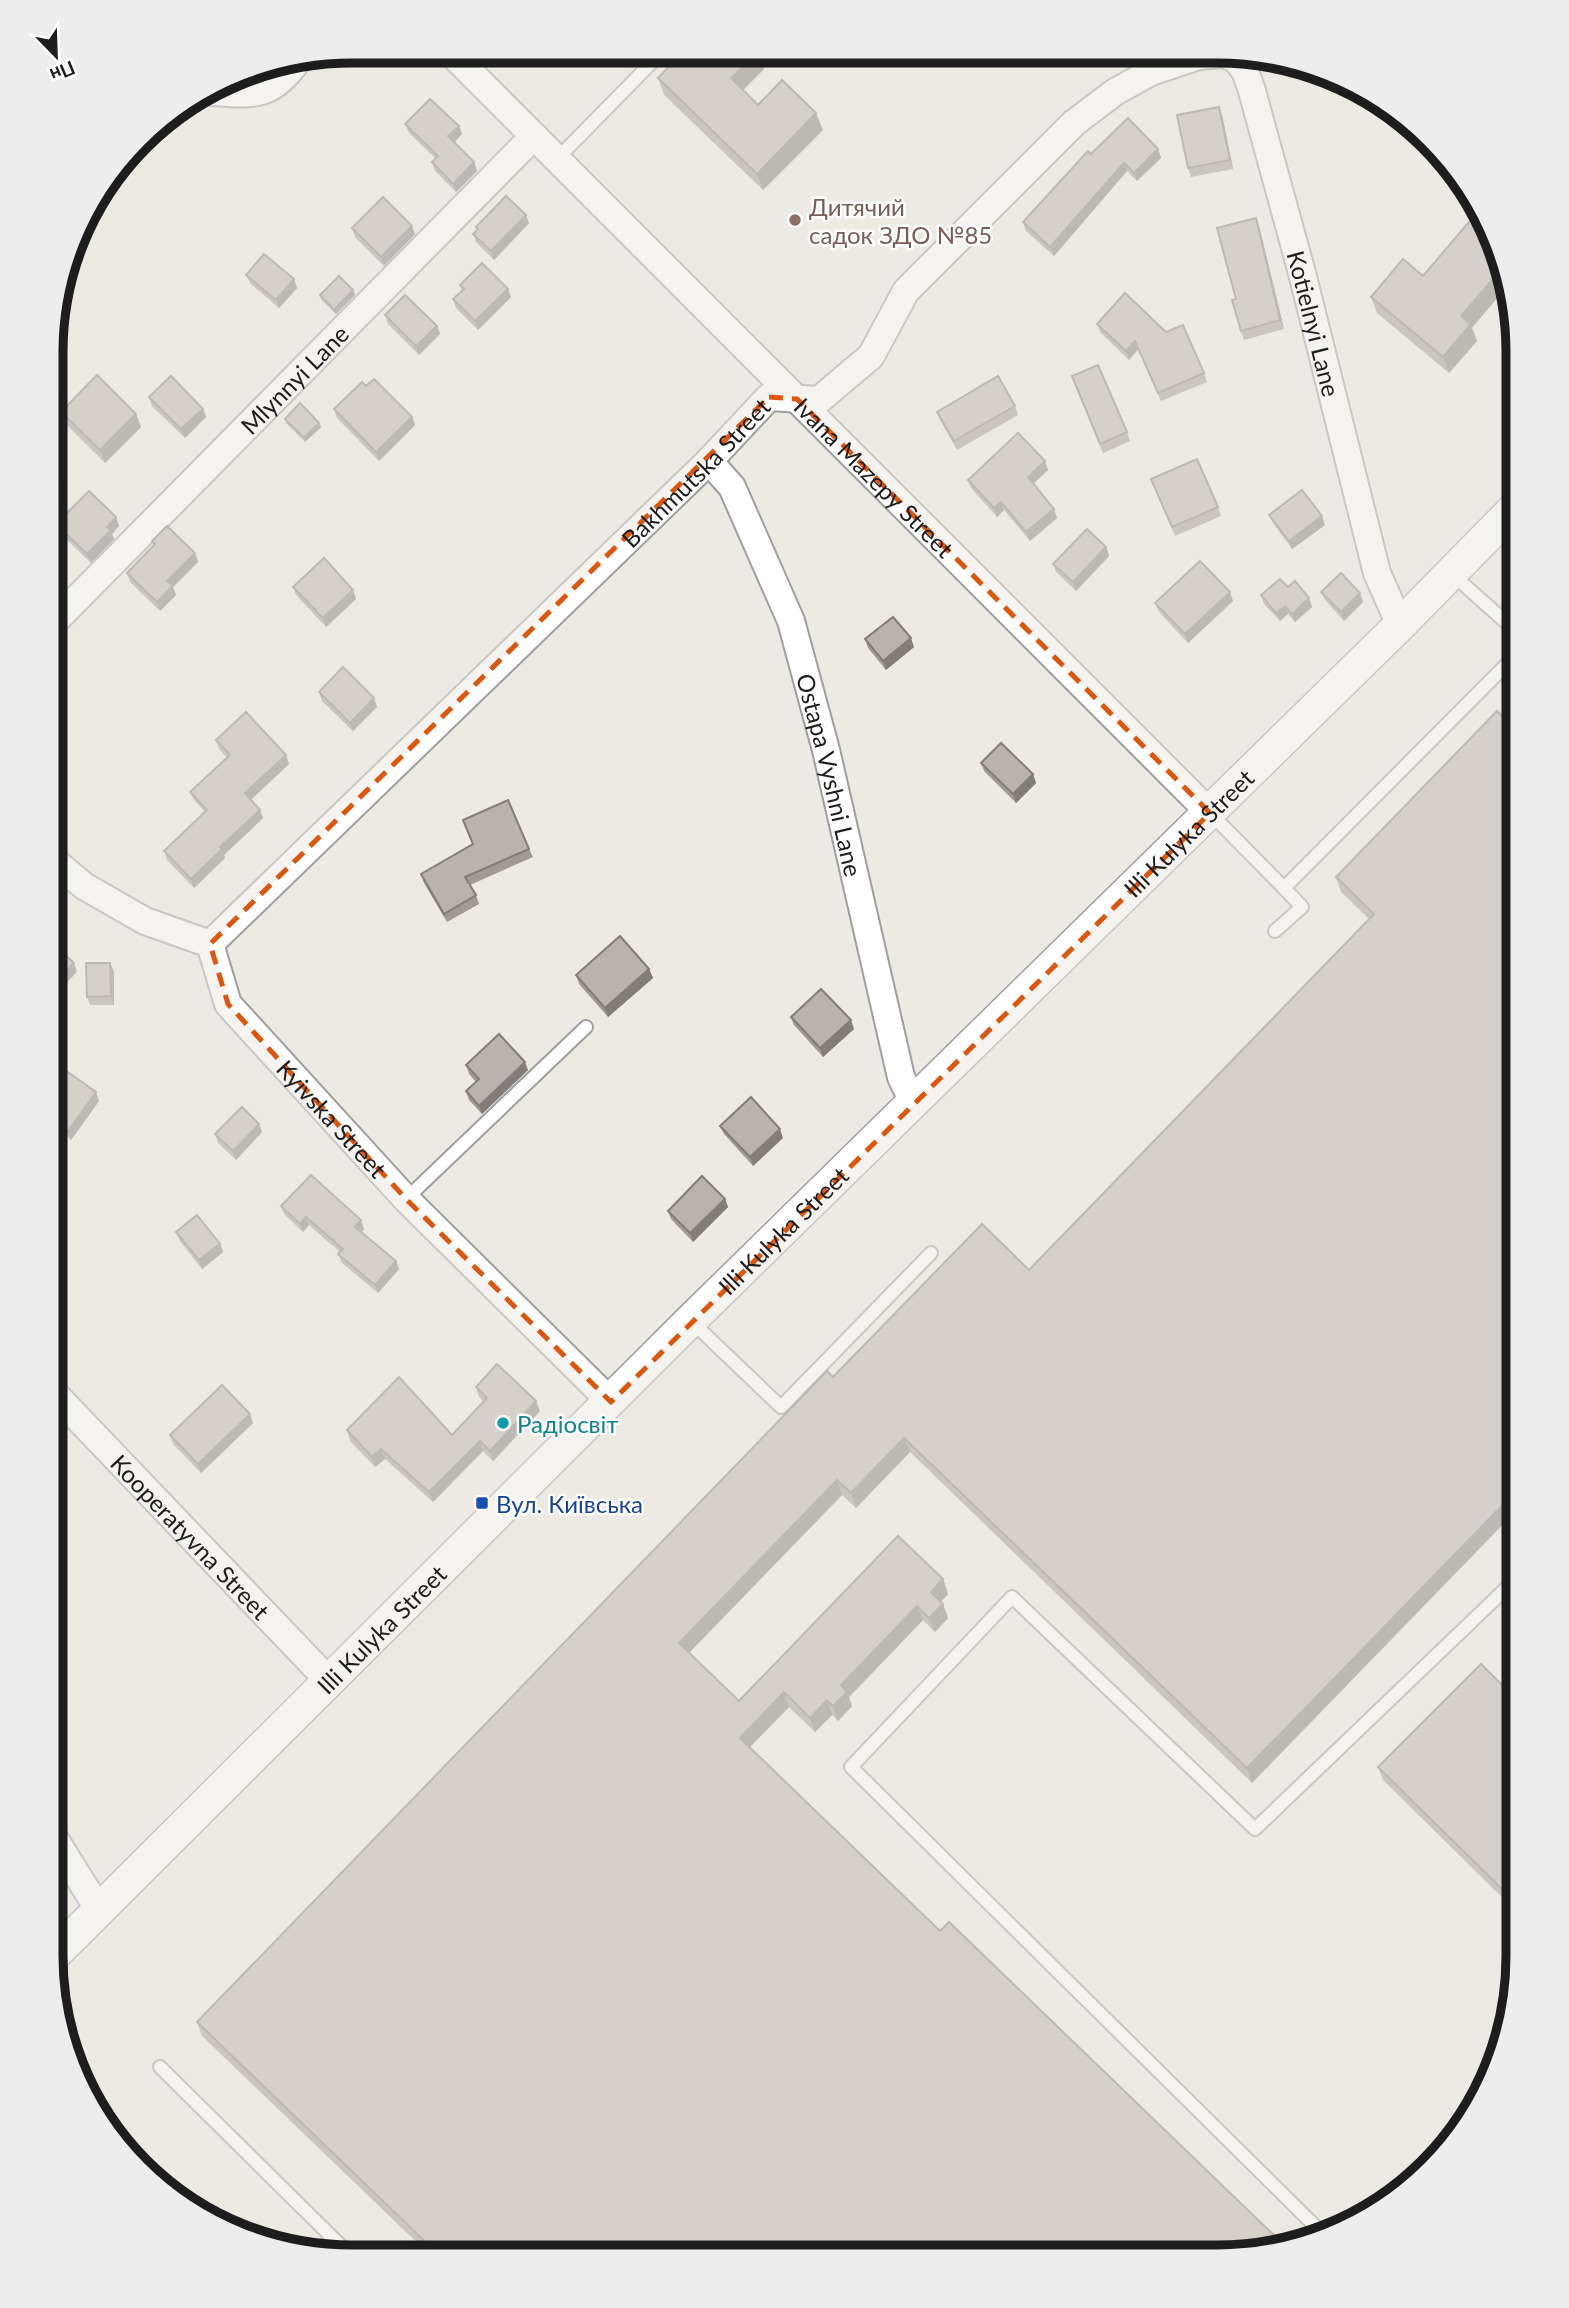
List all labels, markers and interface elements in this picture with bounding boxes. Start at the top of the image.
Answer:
north arrow [21,21,91,91]
text: Пн [47,57,79,88]
place label: Дитячий садок ЗДО №85 [809,192,992,249]
marker: Дитячий садок ЗДО №85 [787,212,803,228]
street label: Kotielnyi Lane [1282,247,1347,399]
street label: Mlynnyi Lane [234,319,354,439]
street label: Bakhmutska Street [615,391,776,553]
street label: Ivana Mazepy Street [789,391,960,563]
street label: Ostapa Vyshni Lane [791,670,869,879]
street label: Illi Kulyka Street [1117,762,1259,902]
street label: Kyivska Street [271,1053,393,1183]
street label: Illi Kulyka Street [712,1160,854,1300]
place label: Радіосвіт [517,1409,618,1438]
marker: Радіосвіт [495,1415,511,1431]
street label: Kooperatyvna Street [105,1448,276,1625]
place label: Вул. Київська [496,1489,643,1518]
marker: Вул. Київська [474,1495,490,1511]
street label: Illi Kulyka Street [311,1558,452,1699]

